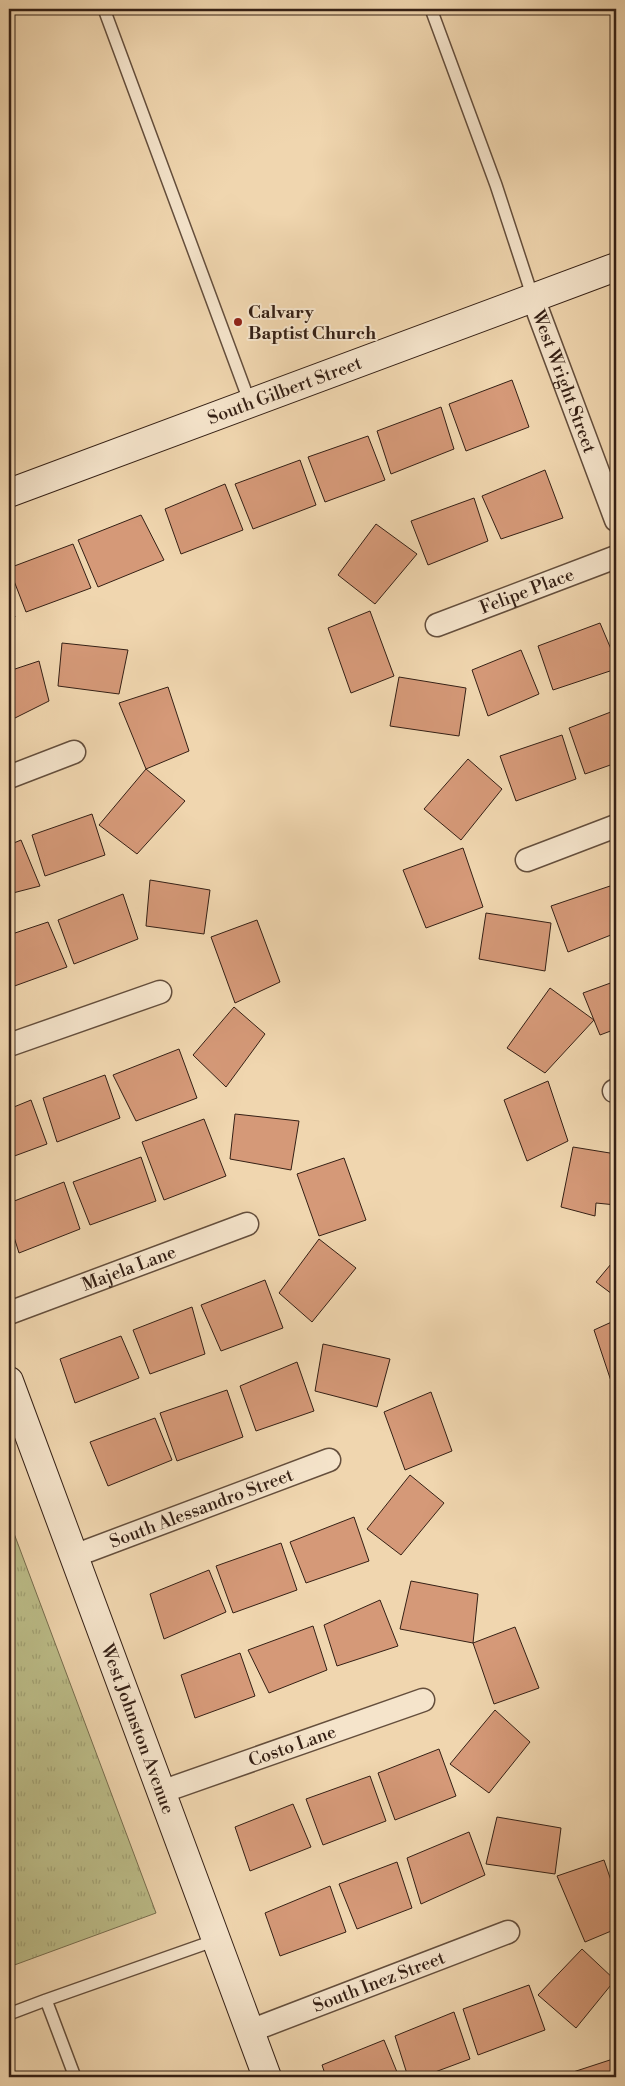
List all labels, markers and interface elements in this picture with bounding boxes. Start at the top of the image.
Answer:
place label: Calvary Baptist Church [248,301,376,345]
street label: West Wright Street [527,306,602,457]
marker: Calvary Baptist Church [232,316,244,328]
street label: South Gilbert Street [204,351,365,430]
street label: Felipe Place [476,563,577,619]
street label: Majela Lane [79,1240,179,1296]
street label: South Alessandro Street [106,1463,297,1553]
street label: West Johnston Avenue [96,1640,180,1817]
street label: Costo Lane [245,1720,339,1772]
street label: South Inez Street [309,1946,449,2017]

